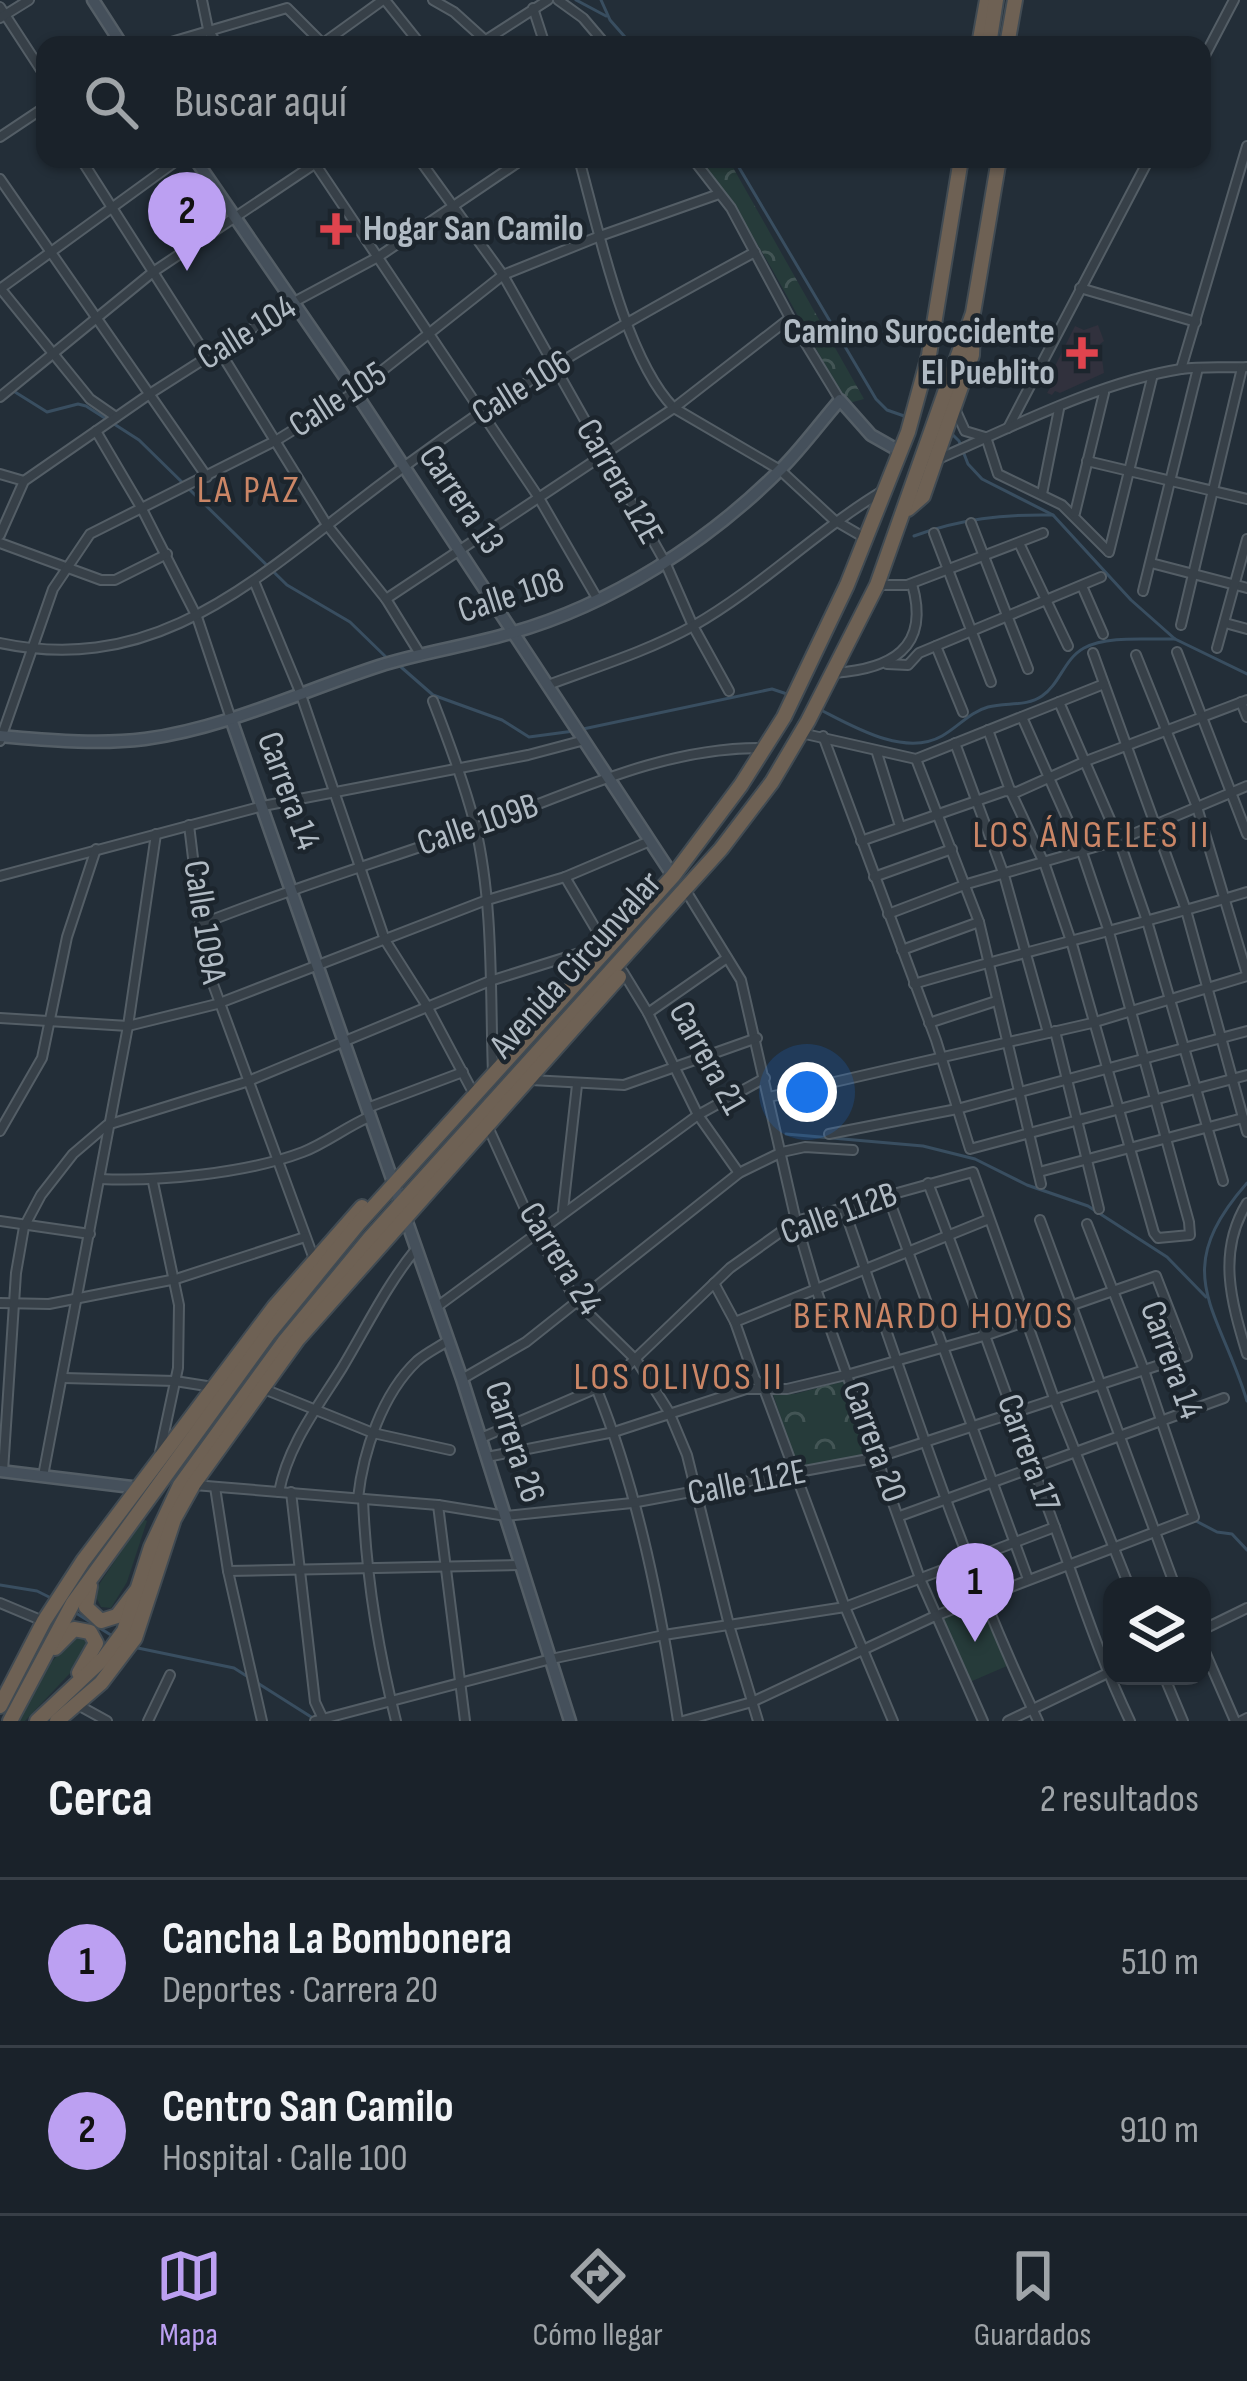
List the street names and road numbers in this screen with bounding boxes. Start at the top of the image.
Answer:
street label: Calle 104 [190,286,304,380]
street label: Calle 106 [465,341,579,435]
street label: Calle 105 [281,353,395,447]
street label: Carrera 12E [566,412,672,552]
street label: Carrera 13 [409,437,513,563]
street label: Calle 108 [453,559,569,633]
street label: Carrera 14 [247,726,329,856]
street label: Calle 109B [412,784,544,866]
street label: Calle 109A [173,857,235,987]
street label: Avenida Circunvalar [480,863,671,1068]
street label: Carrera 21 [659,994,756,1122]
street label: Calle 112B [775,1173,903,1255]
street label: Carrera 24 [509,1195,611,1323]
street label: Carrera 14 [1130,1295,1212,1425]
street label: Carrera 26 [474,1376,554,1508]
street label: Carrera 20 [832,1376,916,1508]
street label: Carrera 17 [987,1389,1069,1518]
street label: Calle 112E [684,1450,810,1516]

